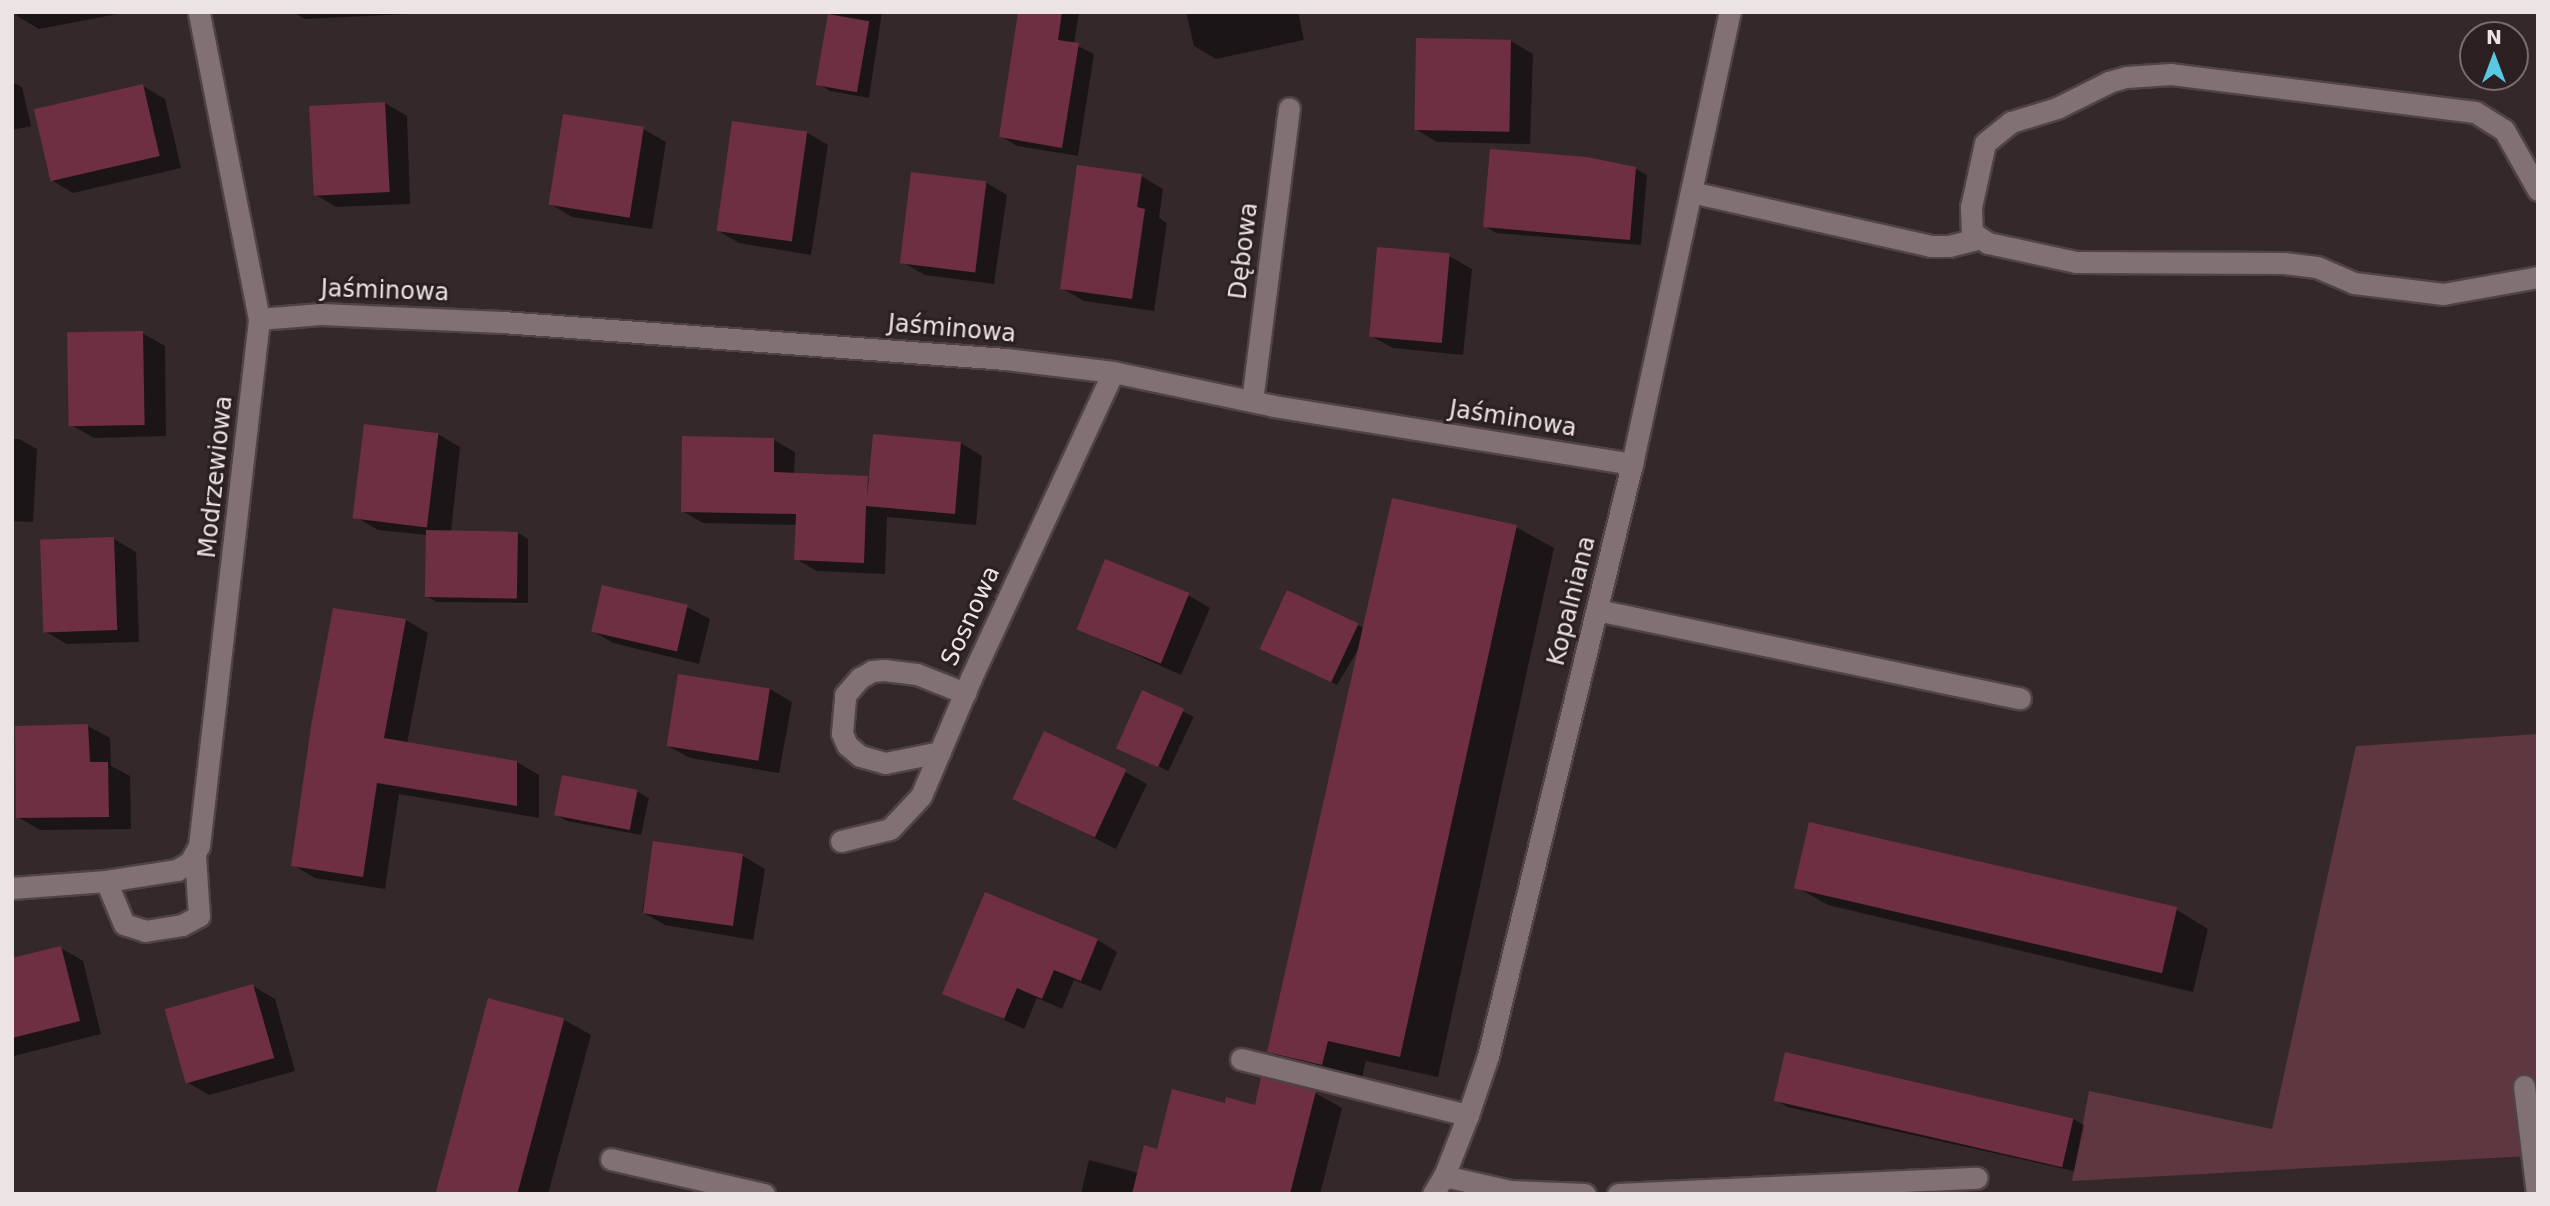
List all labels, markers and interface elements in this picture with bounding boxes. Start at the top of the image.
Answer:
north arrow [2459,21,2529,91]
text: N [2486,26,2502,48]
street label: Dębowa [1224,201,1264,301]
street label: Jaśminowa [320,274,450,308]
street label: Jaśminowa [887,309,1017,349]
street label: Modrzewiowa [193,394,239,560]
street label: Jaśminowa [1447,395,1579,443]
street label: Kopalniana [1542,533,1602,669]
street label: Sosnowa [935,562,1007,670]

